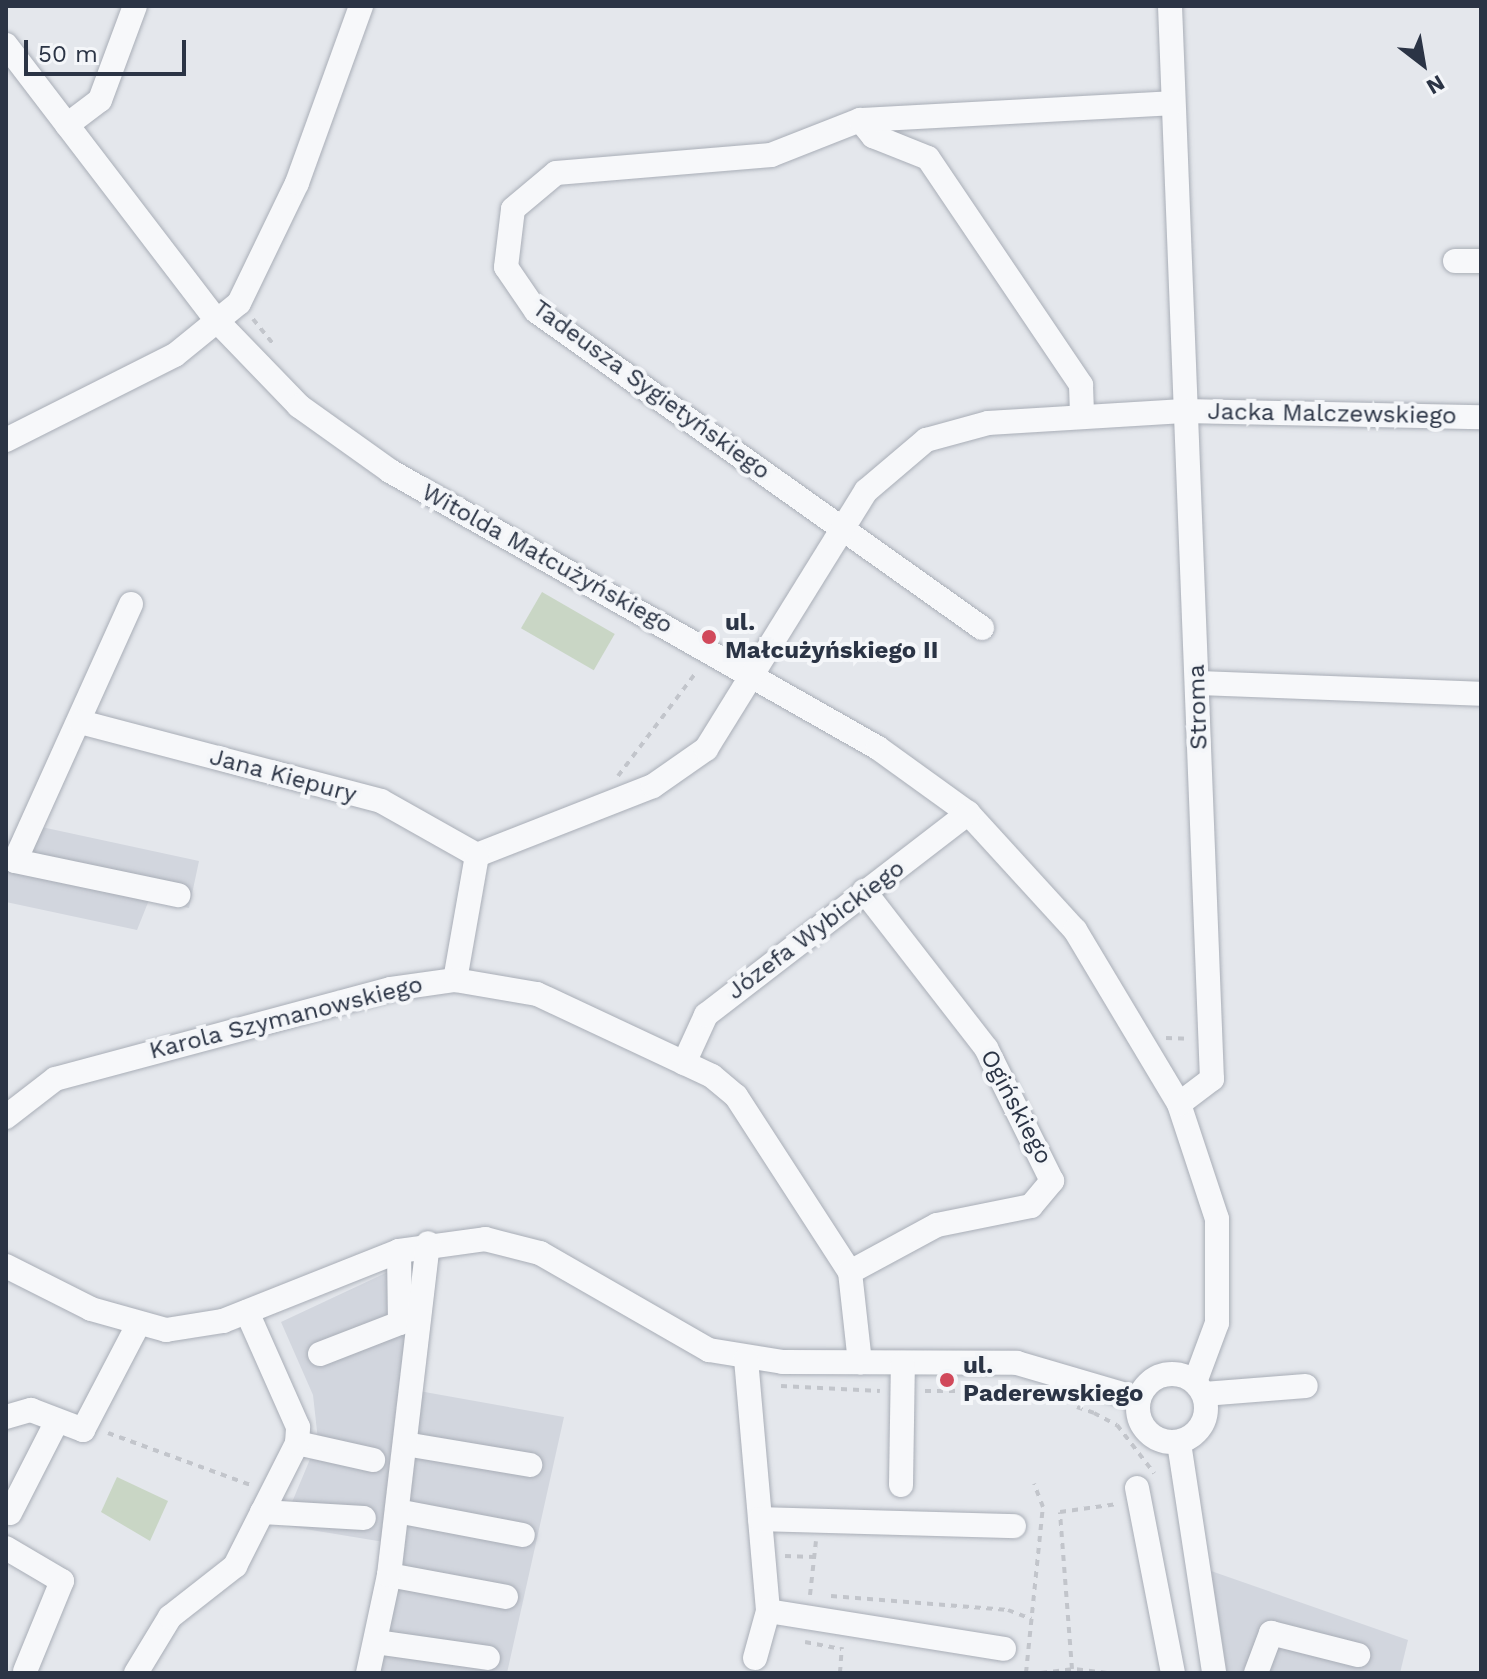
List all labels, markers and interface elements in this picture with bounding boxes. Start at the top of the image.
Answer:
scale bar [28,24,190,74]
north arrow [1383,24,1463,104]
text: 50 m [38,40,98,68]
text: N [1422,70,1449,100]
street label: Tadeusza Sygietyńskiego [526,294,776,486]
street label: Jacka Malczewskiego [1207,397,1457,431]
street label: Witolda Małcużyńskiego [416,478,678,640]
place label: ul. Małcużyńskiego II [725,609,938,665]
marker: ul. Małcużyńskiego II [700,628,718,646]
street label: Stroma [1182,664,1214,750]
street label: Jana Kiepury [206,743,360,809]
street label: Józefa Wybickiego [721,854,911,1006]
street label: Karola Szymanowskiego [146,970,426,1066]
street label: Ogińskiego [974,1045,1058,1169]
place label: ul. Paderewskiego [963,1352,1143,1408]
marker: ul. Paderewskiego [938,1371,956,1389]

